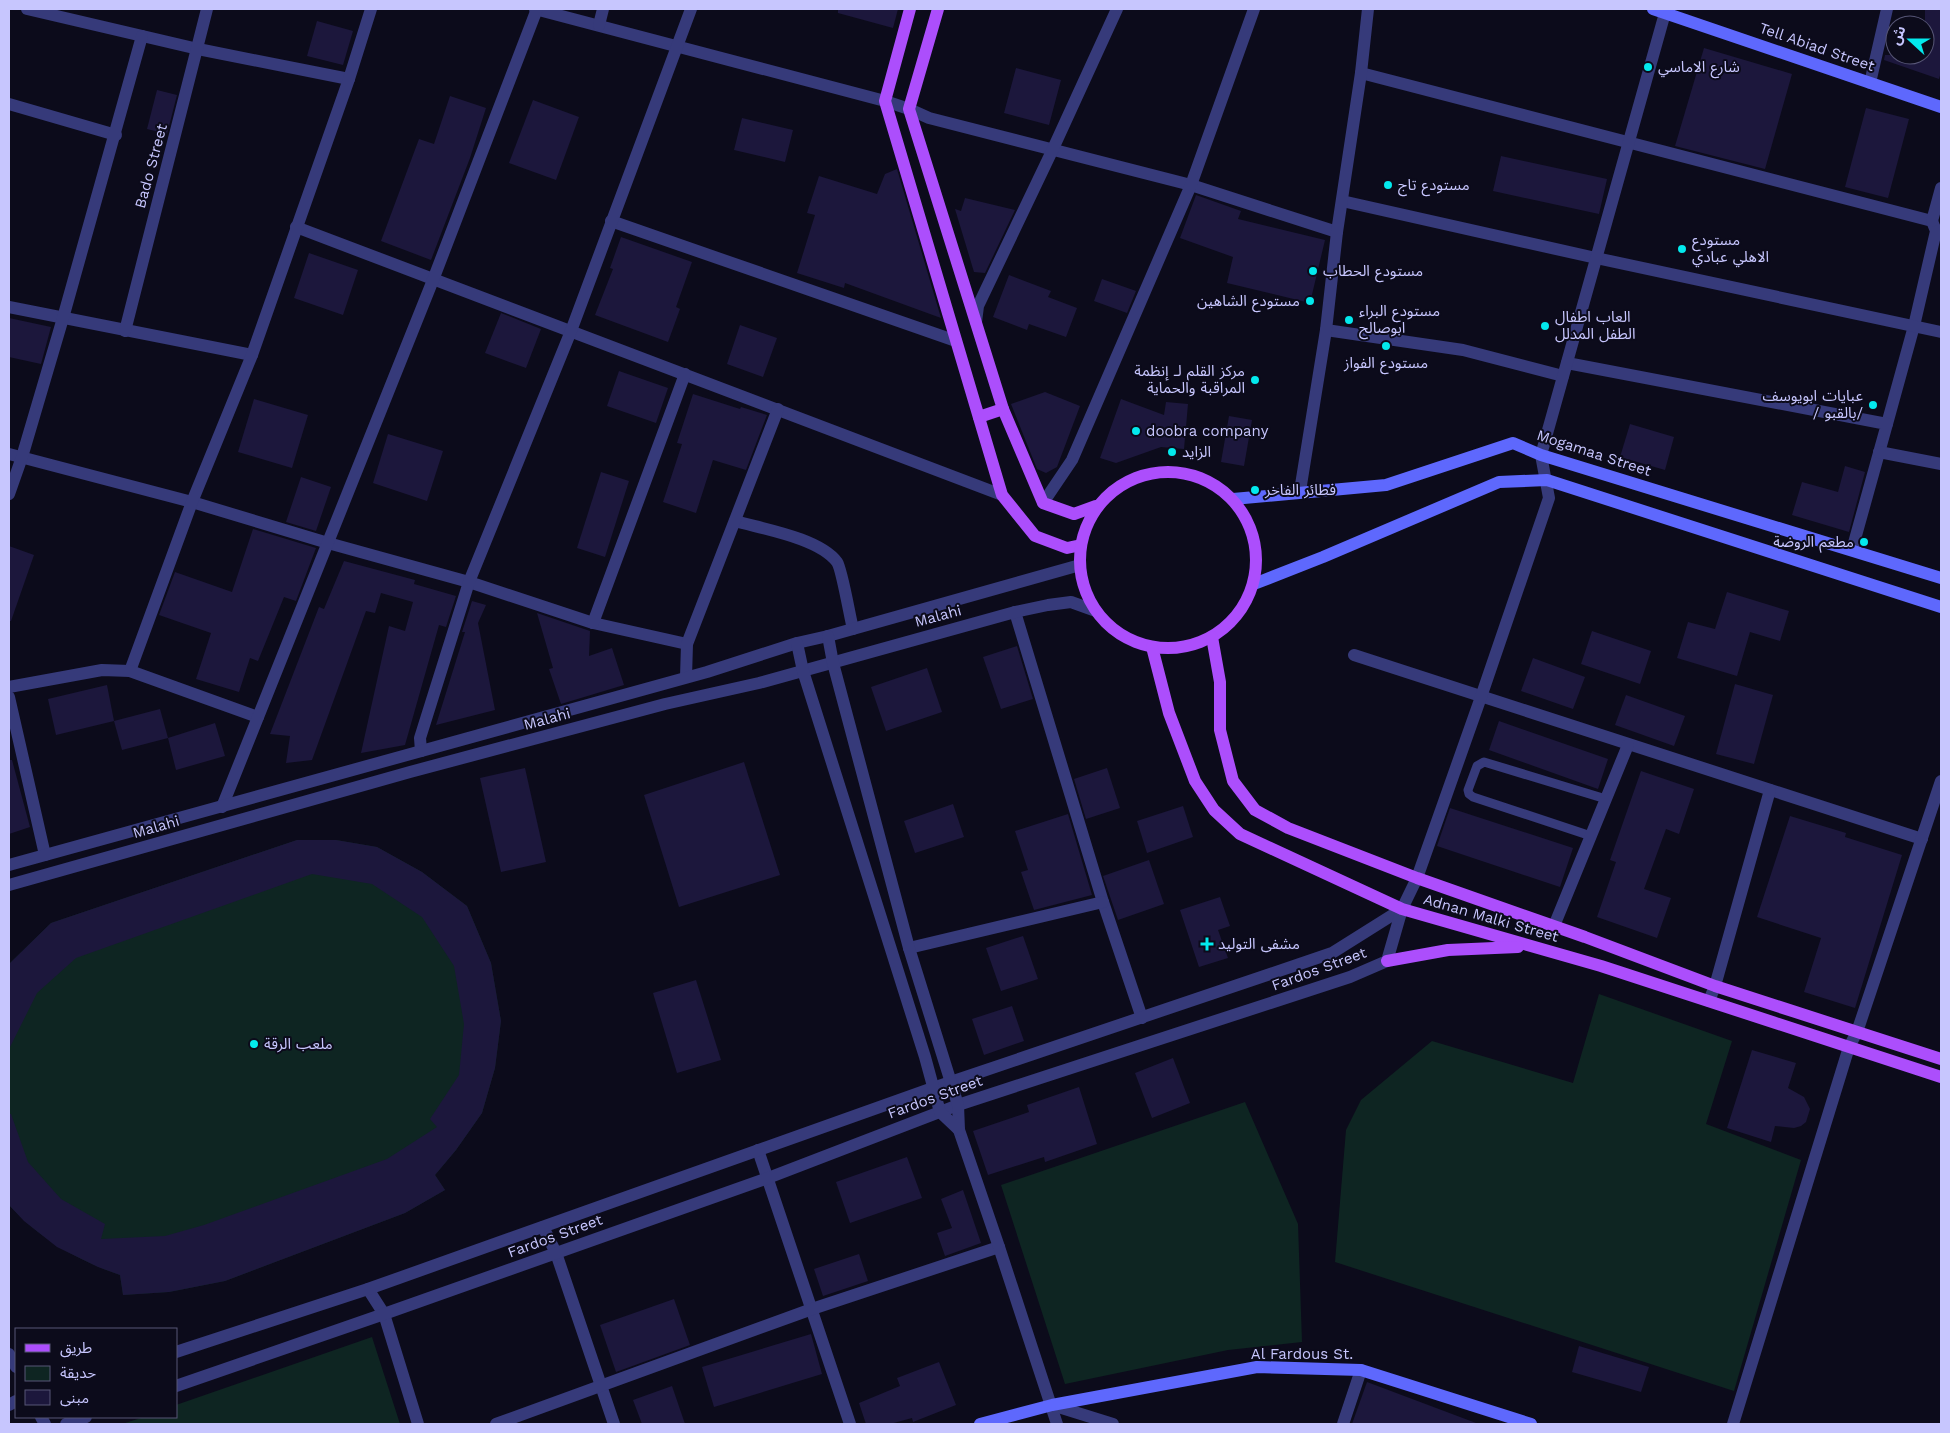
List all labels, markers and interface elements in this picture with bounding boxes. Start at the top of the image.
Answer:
north arrow [1885,15,1935,65]
street label: Tell Abiad Street [1757,19,1878,75]
text: ش [1887,24,1909,47]
place label: شارع الاماسي [1658,58,1740,79]
marker: شارع الاماسي [1642,61,1654,73]
street label: Bado Street [131,121,171,210]
place label: مستودع تاج [1398,176,1470,197]
marker: مستودع تاج [1382,179,1394,191]
place label: مستودع الاهلي عبادي [1692,231,1769,268]
marker: مستودع الاهلي عبادي [1676,243,1688,255]
place label: مستودع الحطاب [1323,262,1423,283]
marker: مستودع الحطاب [1307,265,1319,277]
place label: مستودع الشاهين [1197,292,1300,313]
marker: مستودع الشاهين [1304,295,1316,307]
place label: مستودع البراء ابوصالح [1359,302,1440,340]
place label: العاب اطفال الطفل المدلل [1555,308,1636,343]
marker: مستودع البراء ابوصالح [1343,314,1355,326]
marker: العاب اطفال الطفل المدلل [1539,320,1551,332]
marker: مستودع الفواز [1380,340,1392,352]
place label: مستودع الفواز [1343,354,1428,375]
place label: مركز القلم لـ إنظمة المراقبة والحماية [1134,362,1245,397]
marker: مركز القلم لـ إنظمة المراقبة والحماية [1249,374,1261,386]
place label: عبايات ابويوسف / بالقبو/ [1763,387,1863,422]
marker: عبايات ابويوسف / بالقبو/ [1867,399,1879,411]
place label: doobra company [1146,422,1269,440]
marker: doobra company [1130,425,1142,437]
street label: Mogamaa Street [1534,426,1654,480]
place label: الزايد [1182,443,1211,461]
marker: الزايد [1166,446,1178,458]
place label: فطائر الفاخر [1264,481,1336,499]
marker: فطائر الفاخر [1249,484,1261,496]
place label: مطعم الروضة [1773,533,1854,553]
marker: مطعم الروضة [1858,536,1870,548]
street label: Malahi [913,601,963,631]
street label: Malahi [522,704,572,734]
street label: Malahi [131,812,181,842]
street label: Adnan Malki Street [1421,890,1561,946]
place label: مشفى التوليد [1218,935,1300,953]
marker: مشفى التوليد [1200,937,1214,951]
street label: Fardos Street [1269,943,1369,994]
place label: ملعب الرقة [264,1035,333,1053]
marker: ملعب الرقة [248,1038,260,1050]
street label: Fardos Street [885,1071,985,1122]
street label: Fardos Street [505,1210,605,1261]
legend [15,1328,178,1418]
text: طريق [60,1339,92,1358]
street label: Al Fardous St. [1251,1345,1353,1363]
text: حديقة [60,1364,96,1382]
text: مبنى [60,1389,89,1407]

